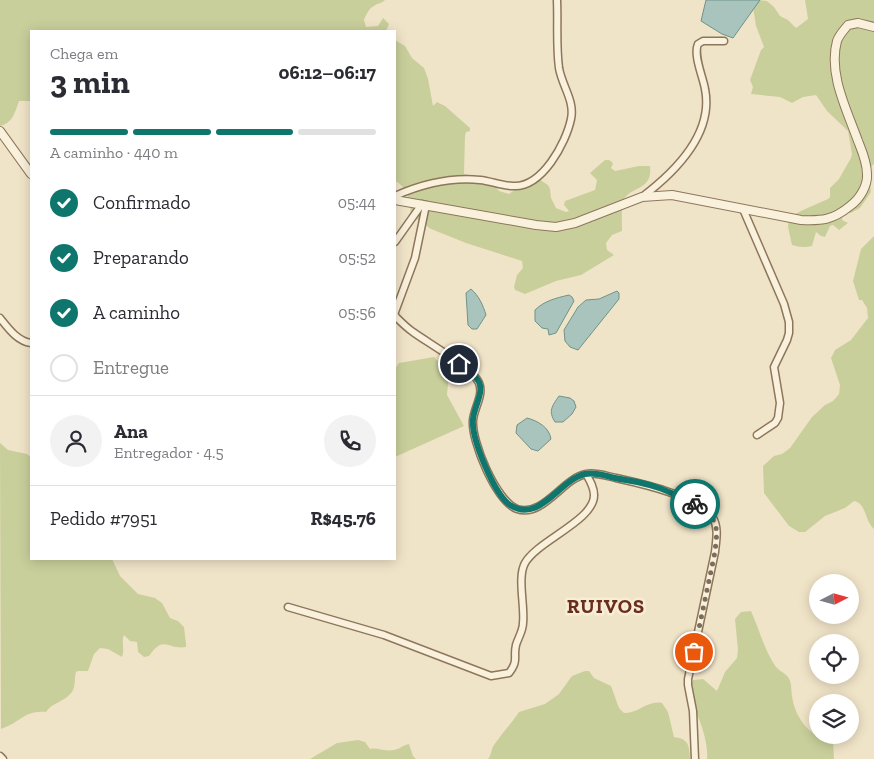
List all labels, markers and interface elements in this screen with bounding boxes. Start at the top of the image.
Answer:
text: Chega em [50,44,118,63]
text: 06:12–06:17 [279,61,376,84]
text: 3 min [50,63,130,101]
text: A caminho · 440 m [50,143,178,162]
icon: check [50,189,78,217]
text: Confirmado [93,191,190,214]
text: 05:44 [338,193,376,212]
icon: check [50,244,78,272]
text: Preparando [93,246,189,269]
text: 05:52 [339,248,376,267]
icon: check [50,299,78,327]
text: A caminho [93,301,180,324]
text: 05:56 [338,303,376,322]
pin [438,343,480,385]
icon: home [445,350,473,378]
text: Entregue [93,356,169,379]
button: person [50,415,102,467]
button: phone [324,415,376,467]
text: Ana [114,420,148,443]
text: Entregador · 4.5 [114,443,224,462]
courier [670,479,720,529]
icon: bike [681,490,709,518]
text: Pedido #7951 [50,507,157,530]
text: R$45.76 [310,507,376,530]
north arrow [809,574,859,624]
map controls [809,574,859,744]
district label: RUIVOS [567,594,645,618]
pin [673,631,715,673]
button: locate [809,634,859,684]
icon: bag [680,638,708,666]
button: layers [809,694,859,744]

